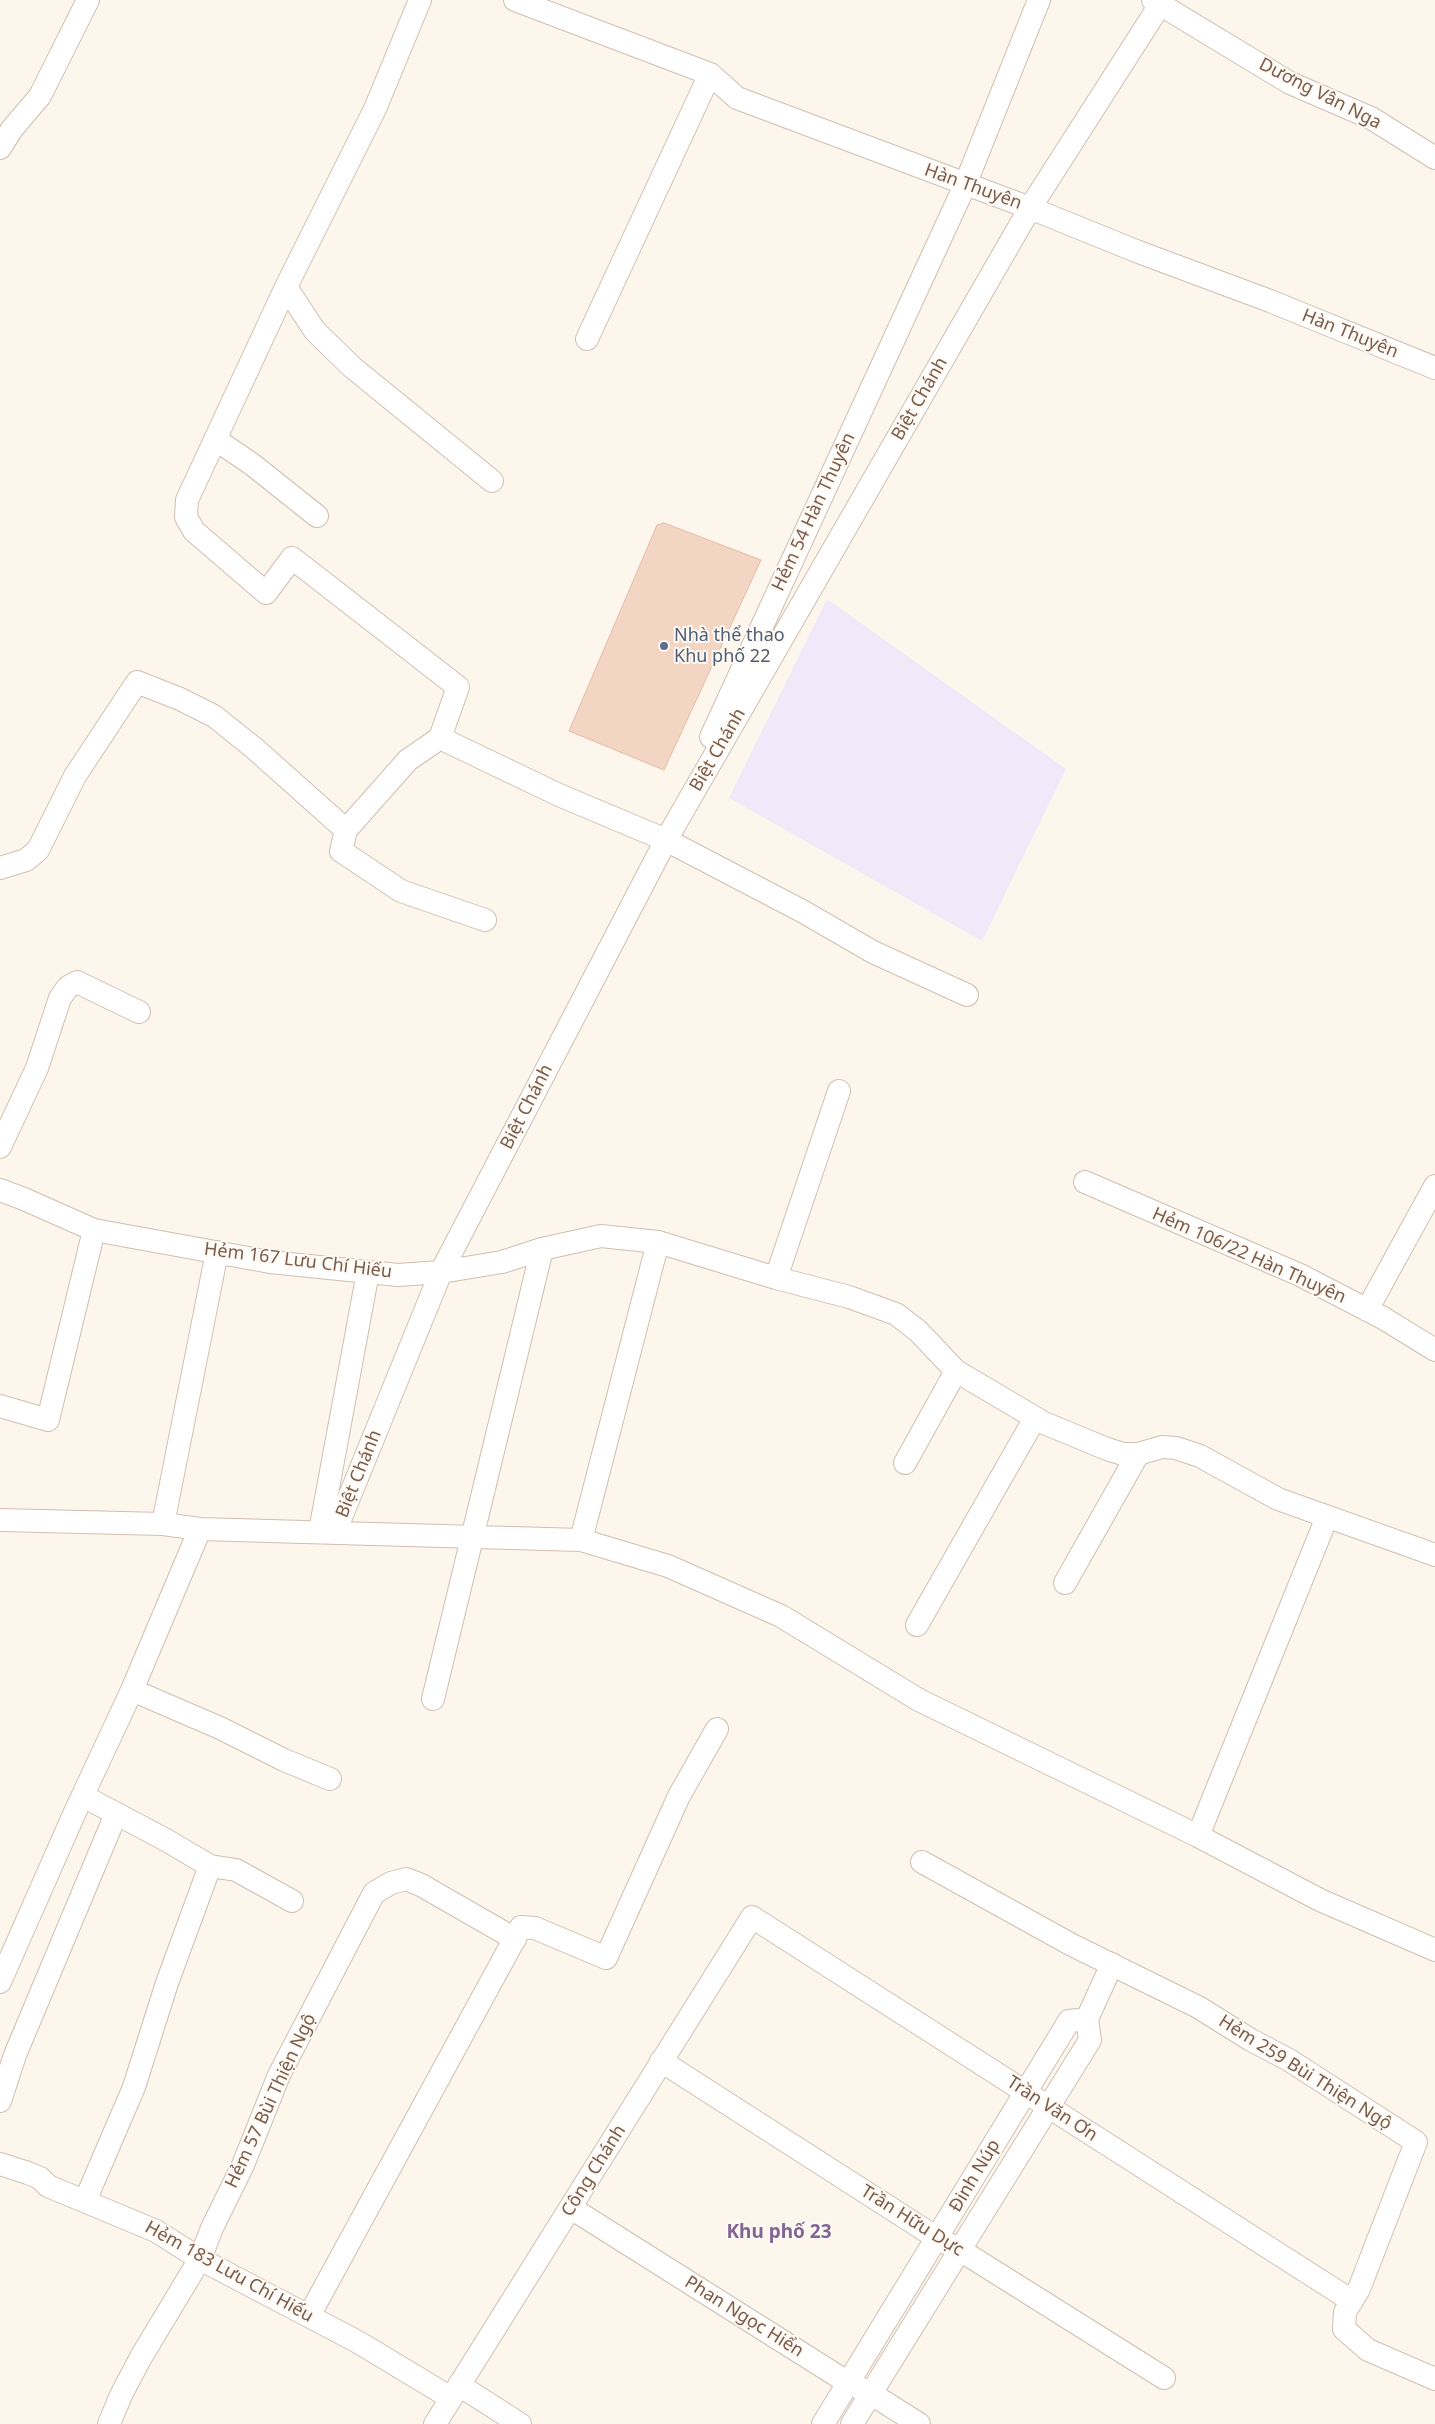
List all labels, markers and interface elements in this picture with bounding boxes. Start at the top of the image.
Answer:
street label: Dương Vân Nga [1255,54,1385,134]
street label: Hàn Thuyên [921,159,1025,215]
street label: Hàn Thuyên [1299,305,1401,363]
street label: Biệt Chánh [888,354,952,444]
street label: Hẻm 54 Hàn Thuyên [768,429,860,595]
place label: Nhà thể thao Khu phố 22 [674,625,785,668]
marker: Nhà thể thao Khu phố 22 [658,640,670,652]
street label: Biệt Chánh [686,705,750,795]
street label: Biệt Chánh [496,1061,558,1153]
street label: Hẻm 106/22 Hàn Thuyên [1149,1203,1349,1309]
street label: Hẻm 167 Lưu Chí Hiếu [203,1239,393,1283]
street label: Biệt Chánh [332,1427,386,1521]
street label: Hẻm 57 Bùi Thiện Ngộ [221,2010,321,2192]
street label: Hẻm 259 Bùi Thiện Ngộ [1214,2011,1396,2135]
street label: Trần Văn Ơn [1003,2072,1101,2146]
street label: Công Chánh [557,2121,631,2221]
street label: Đinh Núp [945,2136,1005,2216]
street label: Trần Hữu Dực [857,2181,967,2261]
street label: Hẻm 183 Lưu Chí Hiếu [141,2217,317,2327]
district label: Khu phố 23 [726,2222,832,2244]
street label: Phan Ngọc Hiển [681,2272,807,2362]

